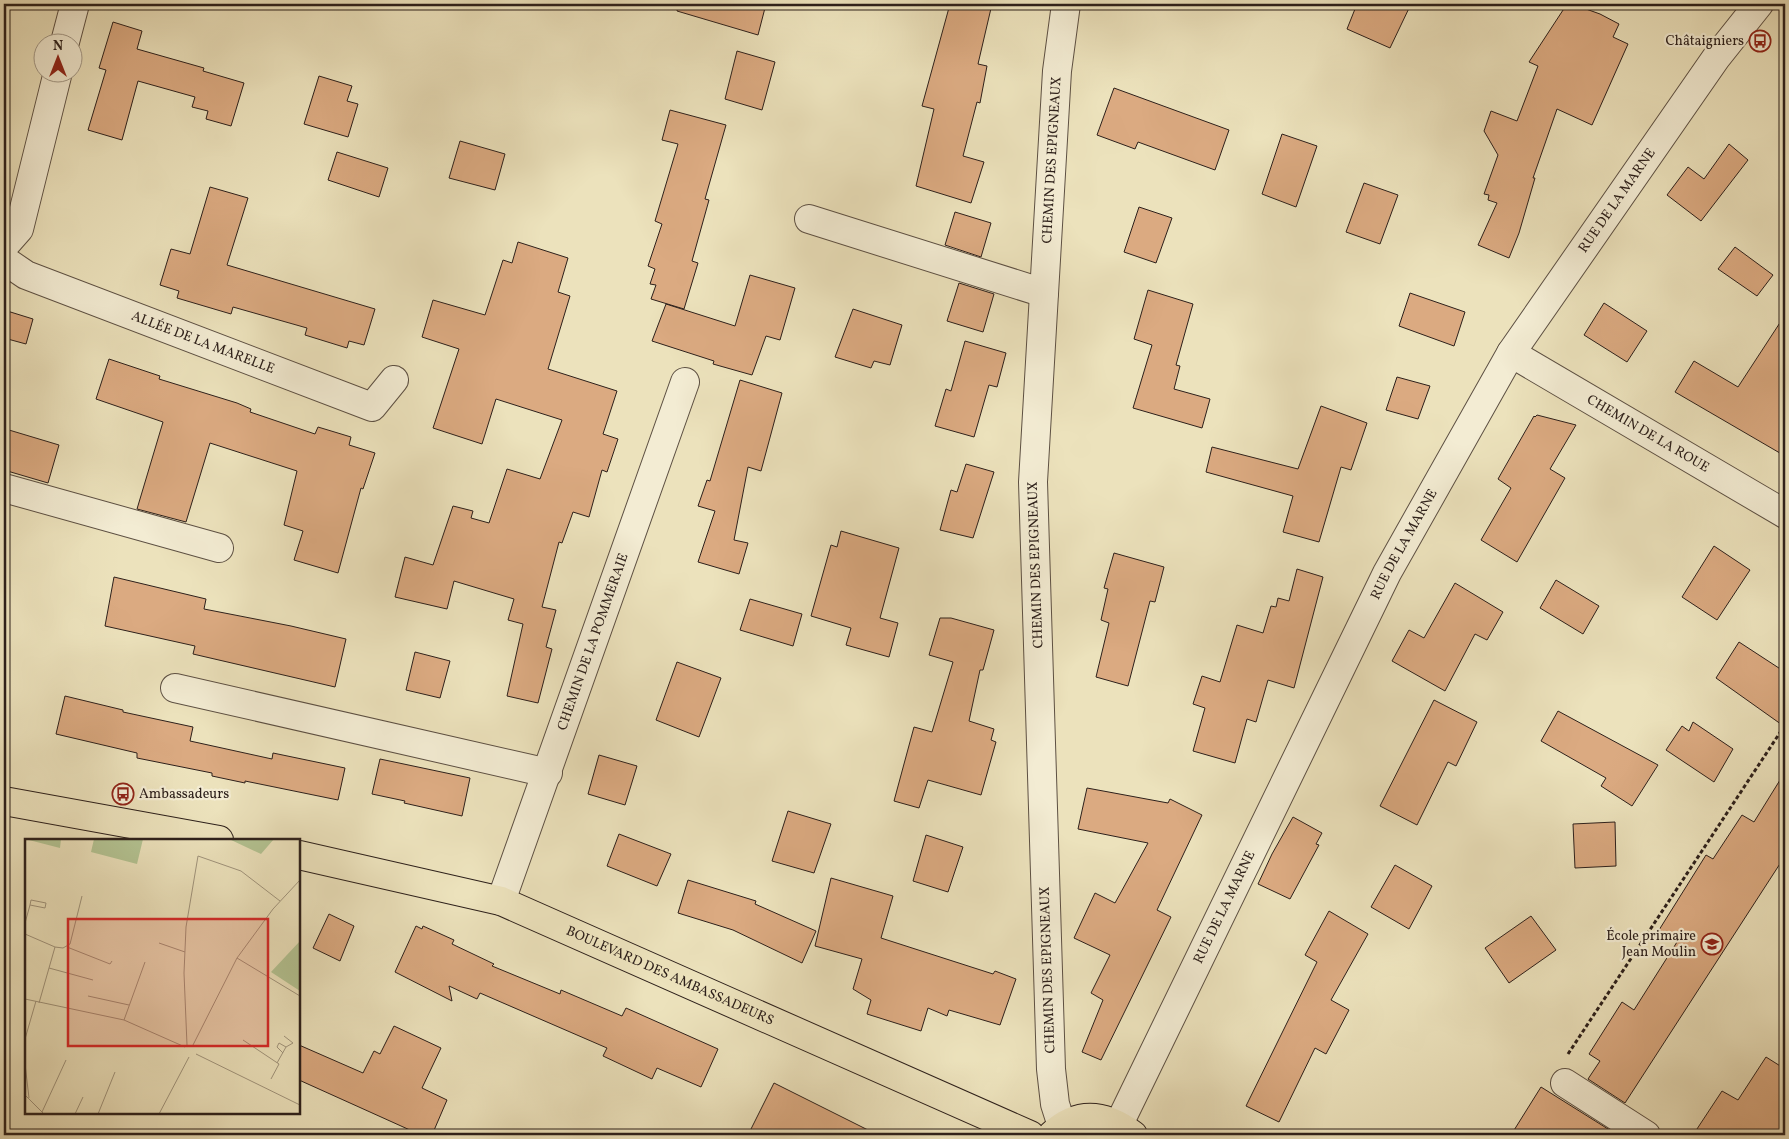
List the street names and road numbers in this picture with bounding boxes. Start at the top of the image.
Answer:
street label: CHEMIN DES EPIGNEAUX [1037,76,1066,244]
street label: RUE DE LA MARNE [1574,144,1660,257]
street label: ALLÉE DE LA MARELLE [128,306,277,379]
street label: CHEMIN DE LA ROUE [1583,390,1713,477]
street label: CHEMIN DES EPIGNEAUX [1024,481,1048,649]
street label: RUE DE LA MARNE [1366,486,1442,603]
street label: CHEMIN DE LA POMMERAIE [553,550,633,733]
street label: RUE DE LA MARNE [1189,848,1260,967]
street label: CHEMIN DES EPIGNEAUX [1036,886,1060,1054]
street label: BOULEVARD DES AMBASSADEURS [563,921,777,1030]

